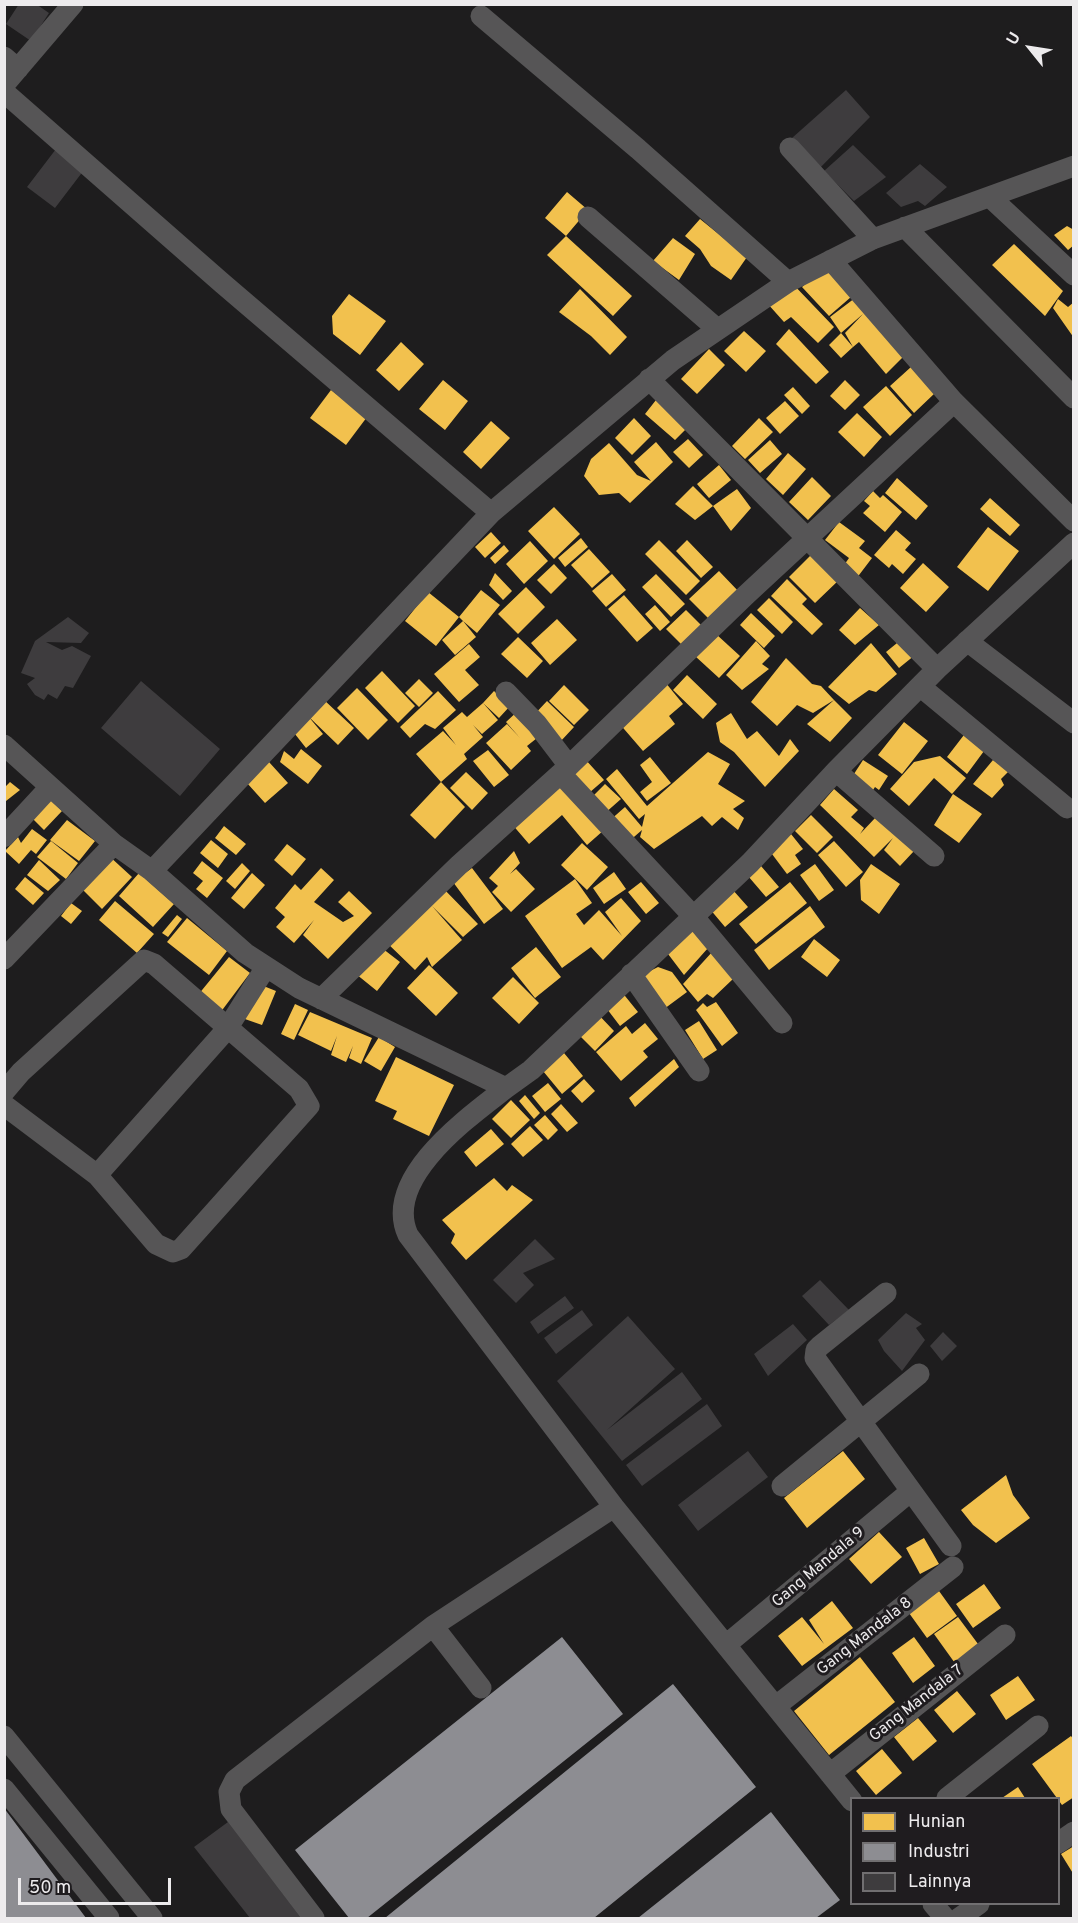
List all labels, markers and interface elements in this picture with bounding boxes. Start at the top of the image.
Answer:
north arrow [1000,18,1060,78]
text: U [1003,29,1026,49]
street label: Gang Mandala 9 [769,1524,869,1612]
street label: Gang Mandala 8 [814,1594,916,1680]
street label: Gang Mandala 7 [866,1661,968,1747]
legend [850,1797,1060,1905]
text: Hunian [908,1811,965,1834]
text: Industri [908,1841,970,1864]
scale bar [21,1866,174,1904]
text: Lainnya [908,1871,971,1894]
text: 50 m [29,1877,71,1900]

